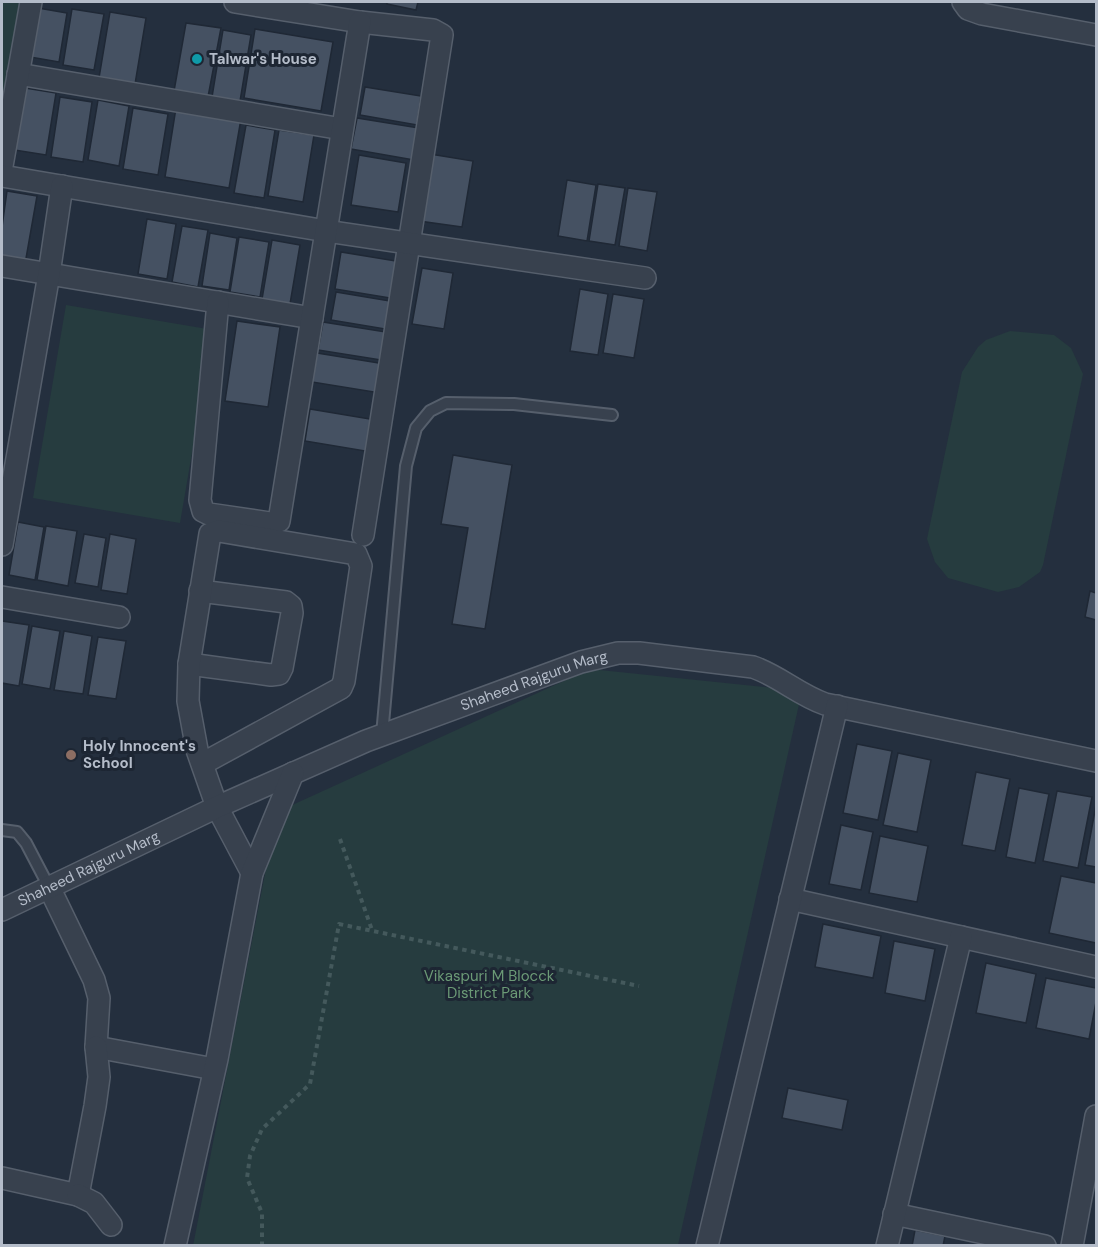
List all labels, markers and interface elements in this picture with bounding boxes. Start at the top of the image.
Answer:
place label: Talwar's House [209,49,317,69]
marker: Talwar's House [190,52,204,66]
street label: Shaheed Rajguru Marg [458,646,610,715]
place label: Holy Innocent's School [83,736,196,773]
marker: Holy Innocent's School [64,748,78,762]
street label: Shaheed Rajguru Marg [14,826,163,911]
park label: Vikaspuri M Blocck District Park [424,966,555,1003]

